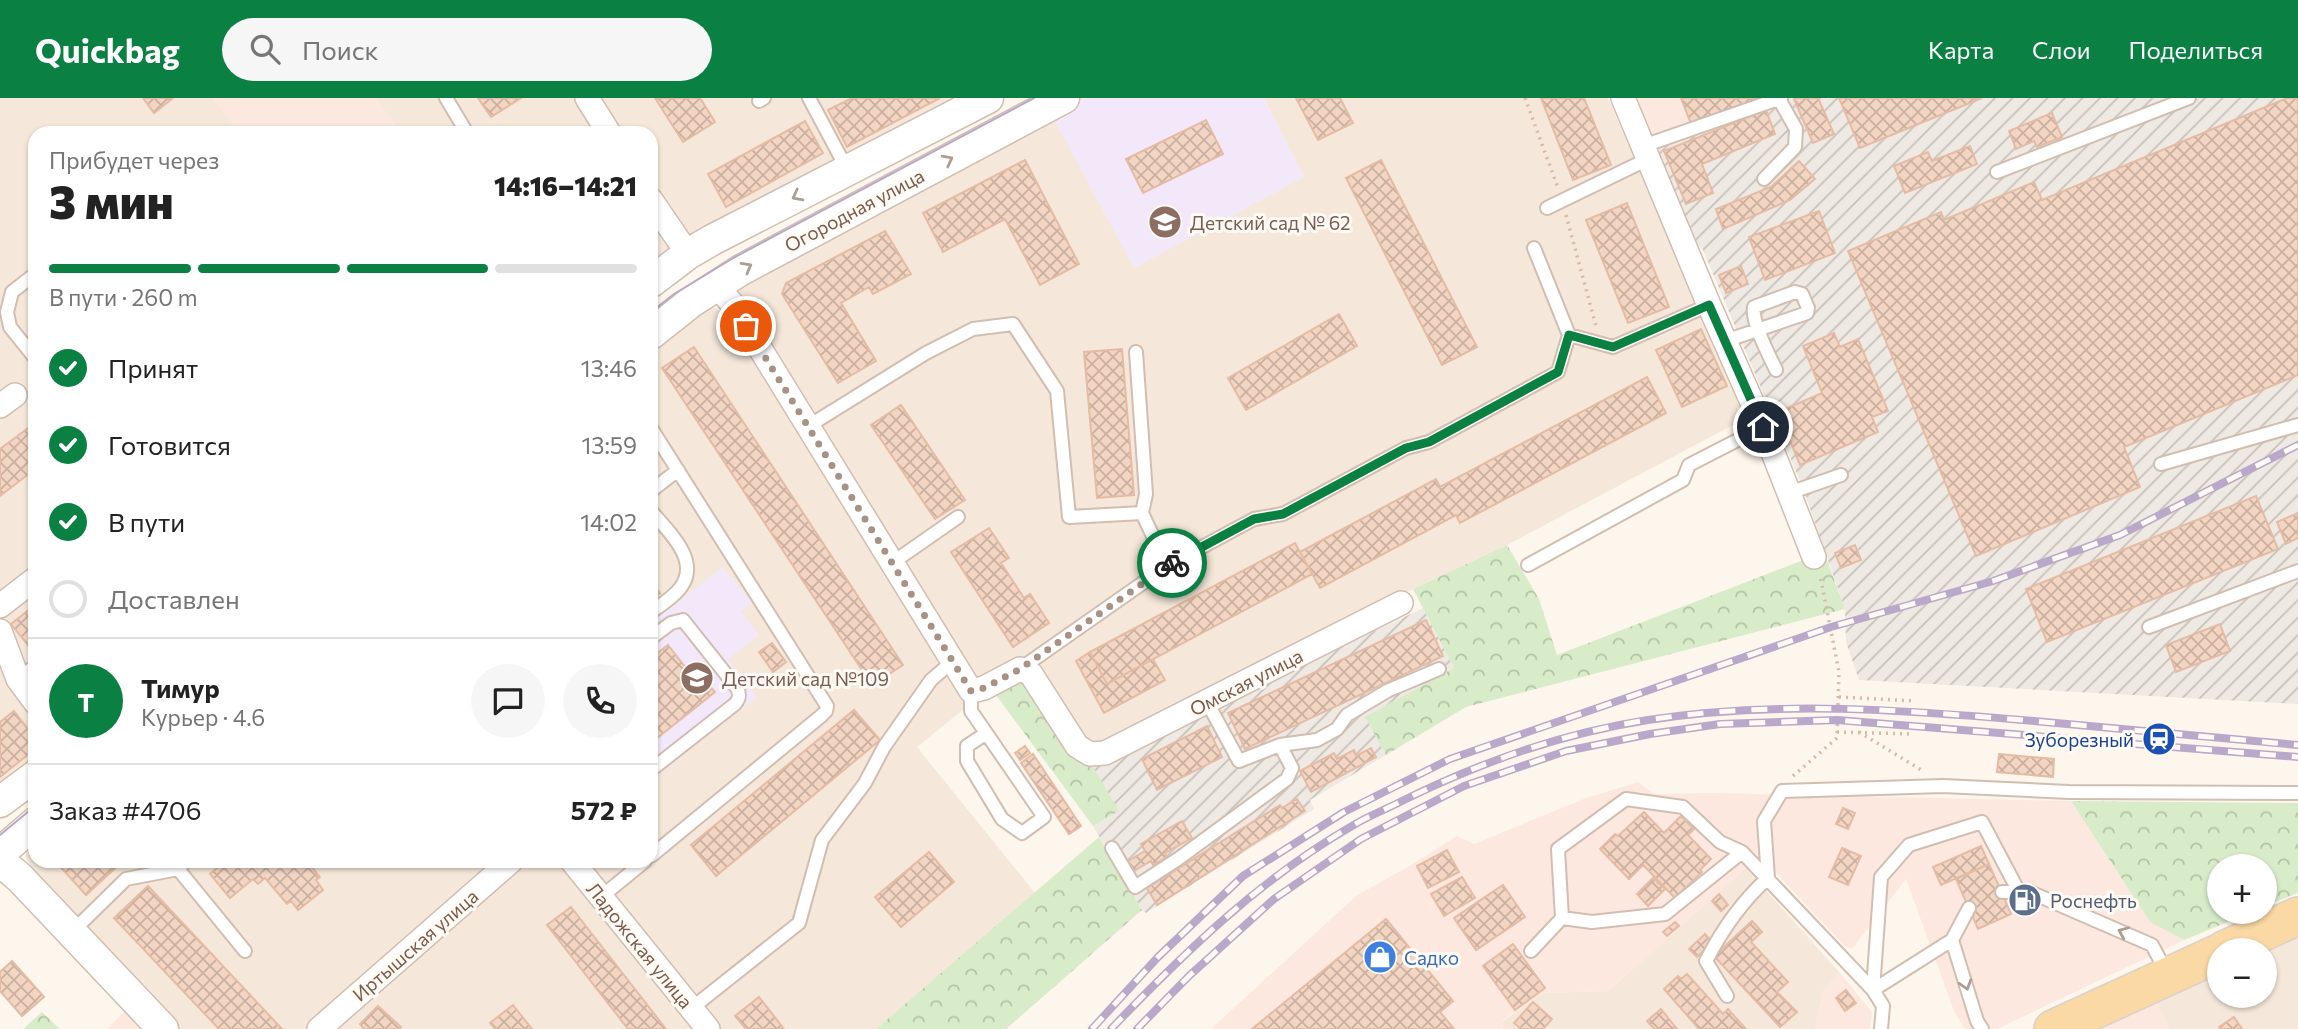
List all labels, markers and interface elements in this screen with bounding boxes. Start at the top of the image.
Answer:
search box [222,18,712,81]
text: Quickbag [35,29,180,70]
icon: search [246,30,284,68]
text: Поиск [302,34,379,65]
text: Карта [1928,35,1994,64]
text: Слои [2032,35,2090,64]
text: Поделиться [2128,35,2263,64]
text: Прибудет через [49,146,219,174]
one-way arrow [940,155,953,168]
street label: Огородная улица [780,164,928,256]
text: 14:16–14:21 [494,170,637,201]
text: 3 мин [49,172,174,228]
one-way arrow [791,187,804,201]
school or university icon: Детский сад № 62 [1146,203,1184,241]
place label: Детский сад № 62 [1190,211,1351,234]
one-way arrow [740,262,752,275]
text: В пути · 260 m [49,283,198,311]
pin [716,296,776,356]
icon: bag [727,307,765,345]
icon: check [49,349,87,387]
text: Принят [108,352,198,383]
text: 13:46 [581,354,637,382]
pin [1733,397,1793,457]
icon: home [1744,408,1782,446]
icon: check [49,426,87,464]
text: Готовится [108,429,231,460]
text: 13:59 [581,431,637,459]
icon: check [49,503,87,541]
text: В пути [108,506,185,537]
text: 14:02 [580,508,637,536]
courier [1137,528,1207,598]
icon: bike [1153,544,1191,582]
text: Доставлен [108,583,240,614]
street label: Омская улица [1186,644,1306,720]
school or university icon: Детский сад №109 [678,659,716,697]
button: chat [471,664,545,738]
button: phone [563,664,637,738]
place label: Детский сад №109 [722,667,889,690]
text: Тимур [141,672,220,703]
text: Т [78,686,94,717]
text: Курьер · 4.6 [141,703,265,731]
station icon: Зуборезный [2140,720,2178,758]
place label: Зуборезный [2025,728,2134,751]
text: Заказ #4706 [49,794,202,825]
text: 572 ₽ [571,794,637,825]
map controls [2207,854,2277,1008]
button: + [2207,854,2277,924]
street label: Ладожская улица [582,877,698,1013]
fuel station icon: Роснефть [2006,881,2044,919]
street label: Иртышская улица [348,884,482,1006]
place label: Роснефть [2050,889,2137,912]
one-way arrow [2117,926,2130,940]
shop icon: Садко [1361,938,1399,976]
button: − [2207,938,2277,1008]
place label: Садко [1404,946,1459,969]
one-way arrow [1958,978,1972,991]

